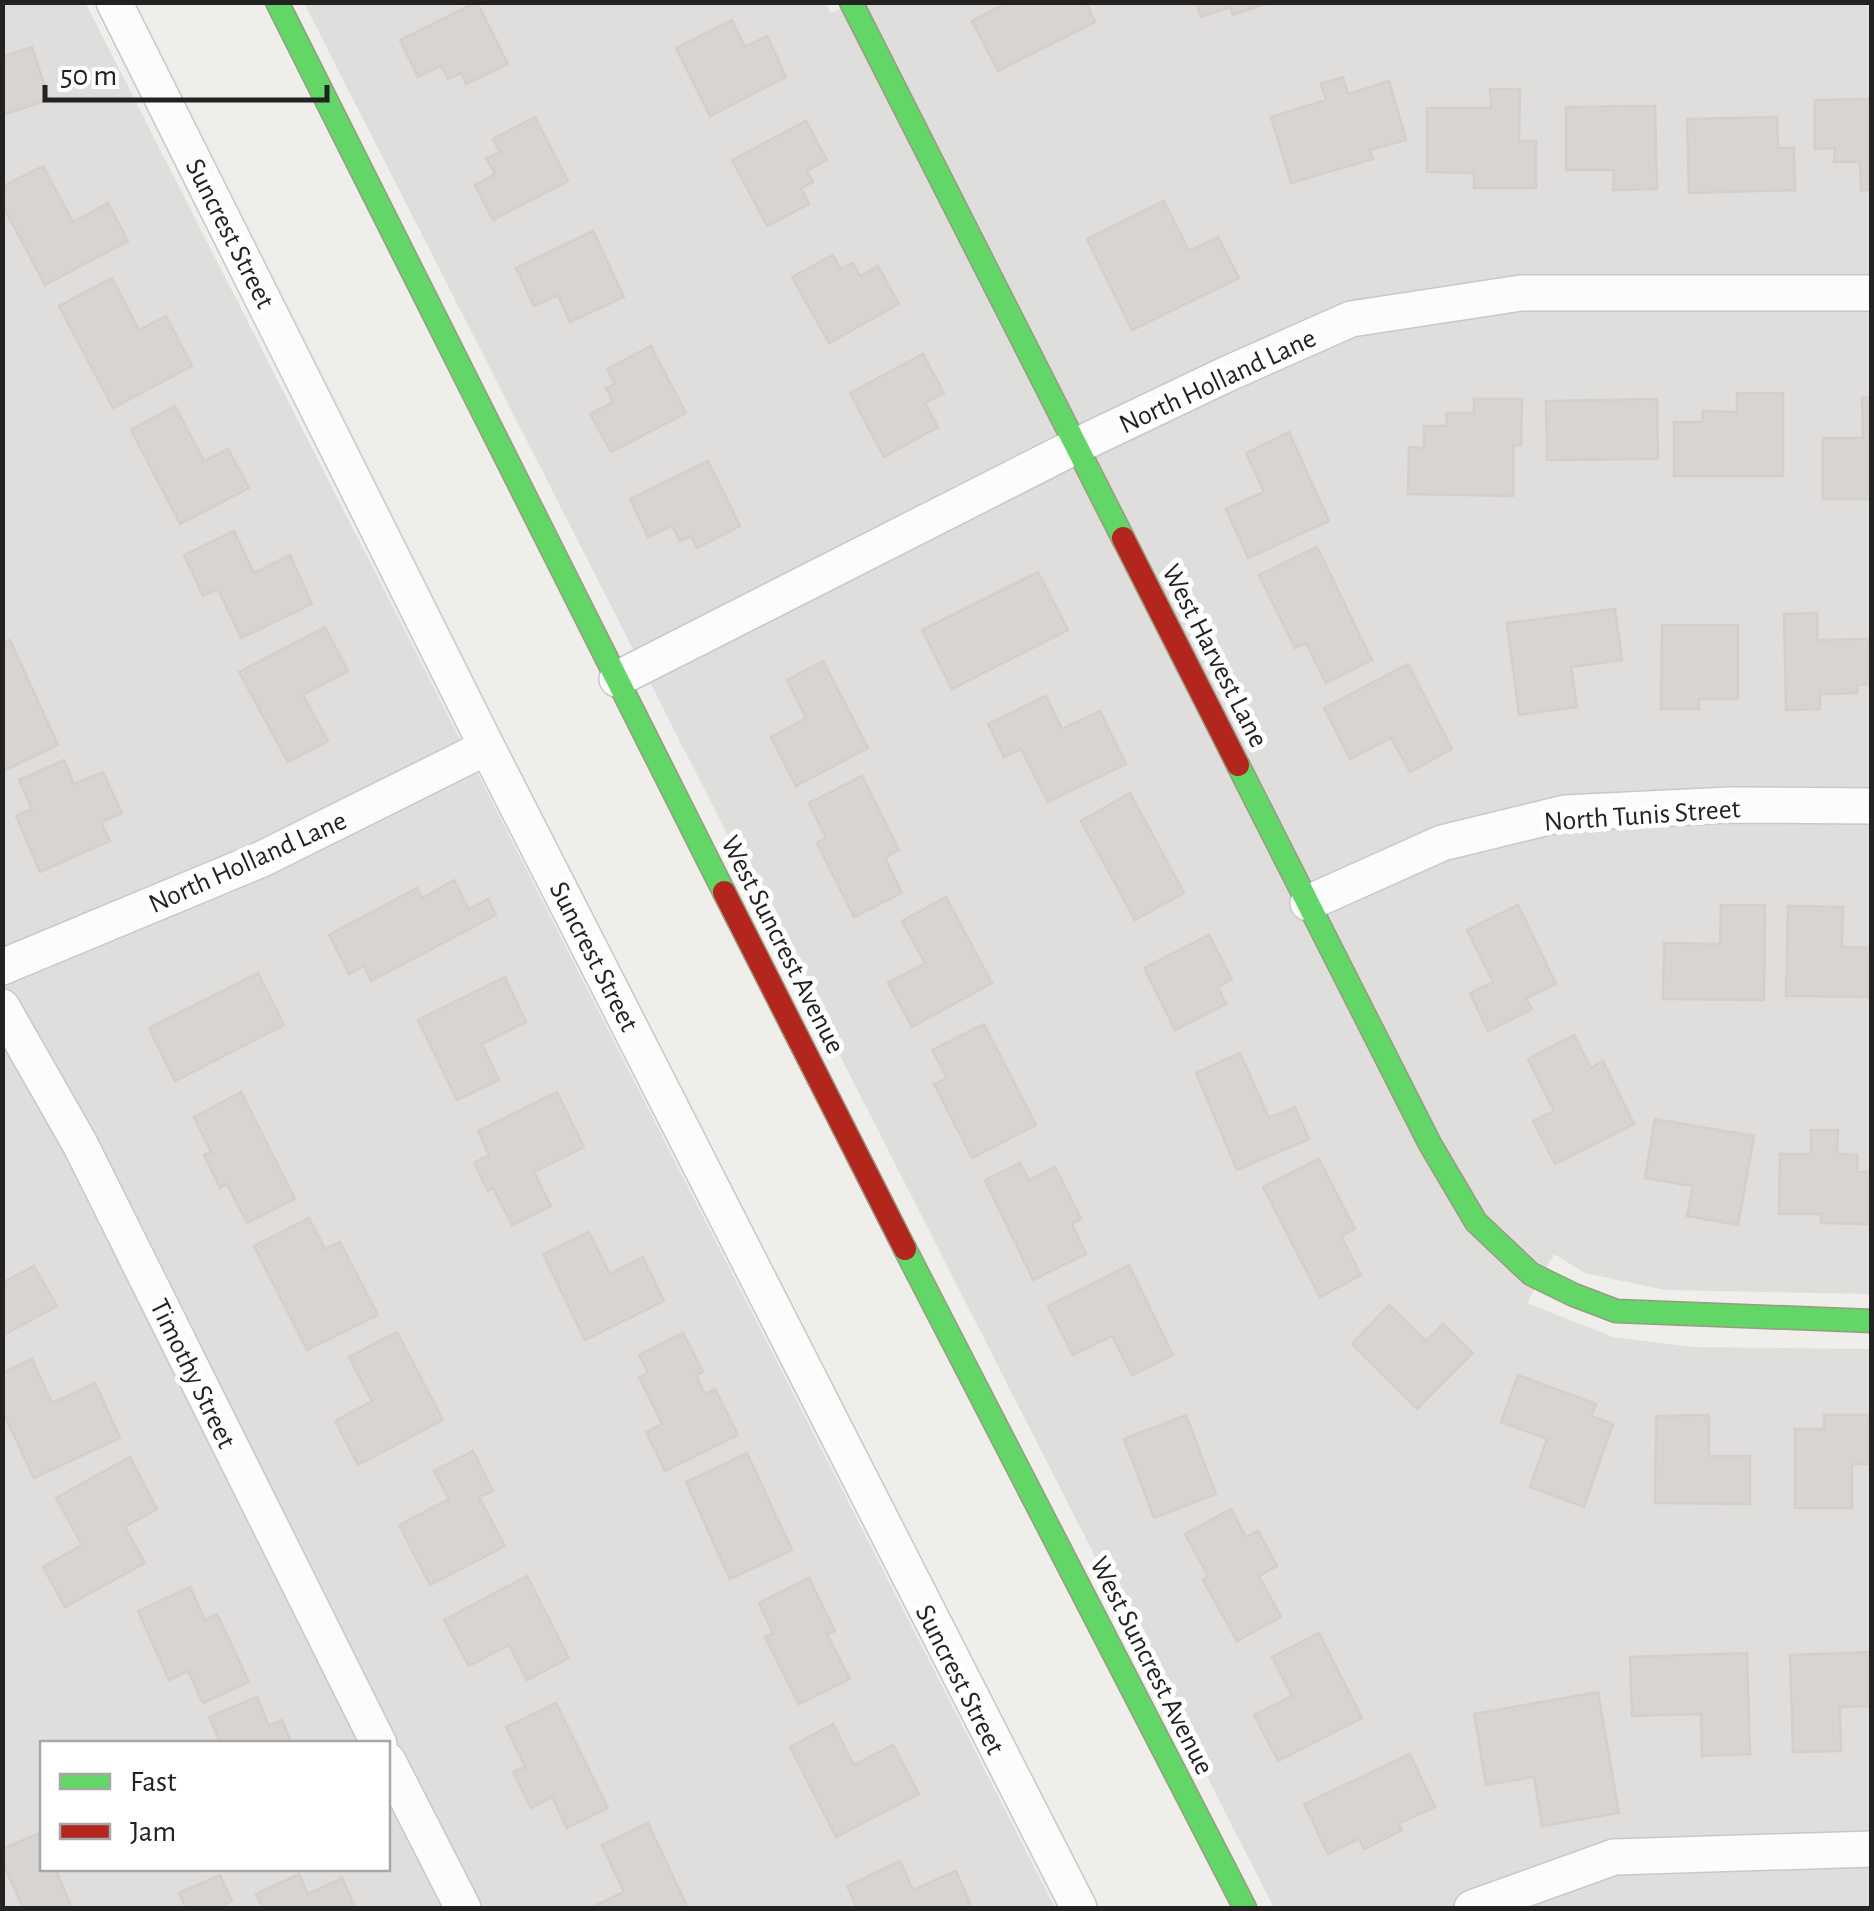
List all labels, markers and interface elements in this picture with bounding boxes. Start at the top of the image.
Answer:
scale bar [45,40,328,102]
text: 50 m [60,61,117,91]
street label: Suncrest Street [180,155,279,313]
street label: North Holland Lane [1115,324,1320,440]
street label: West Harvest Lane [1156,560,1272,752]
street label: North Tunis Street [1543,795,1741,837]
street label: North Holland Lane [145,807,351,919]
street label: West Suncrest Avenue [715,832,849,1058]
street label: Suncrest Street [544,878,643,1036]
street label: Timothy Street [144,1295,240,1453]
street label: West Suncrest Avenue [1084,1553,1218,1779]
street label: Suncrest Street [910,1601,1009,1759]
legend [40,1741,390,1871]
text: Fast [130,1767,177,1797]
text: Jam [130,1817,176,1847]

